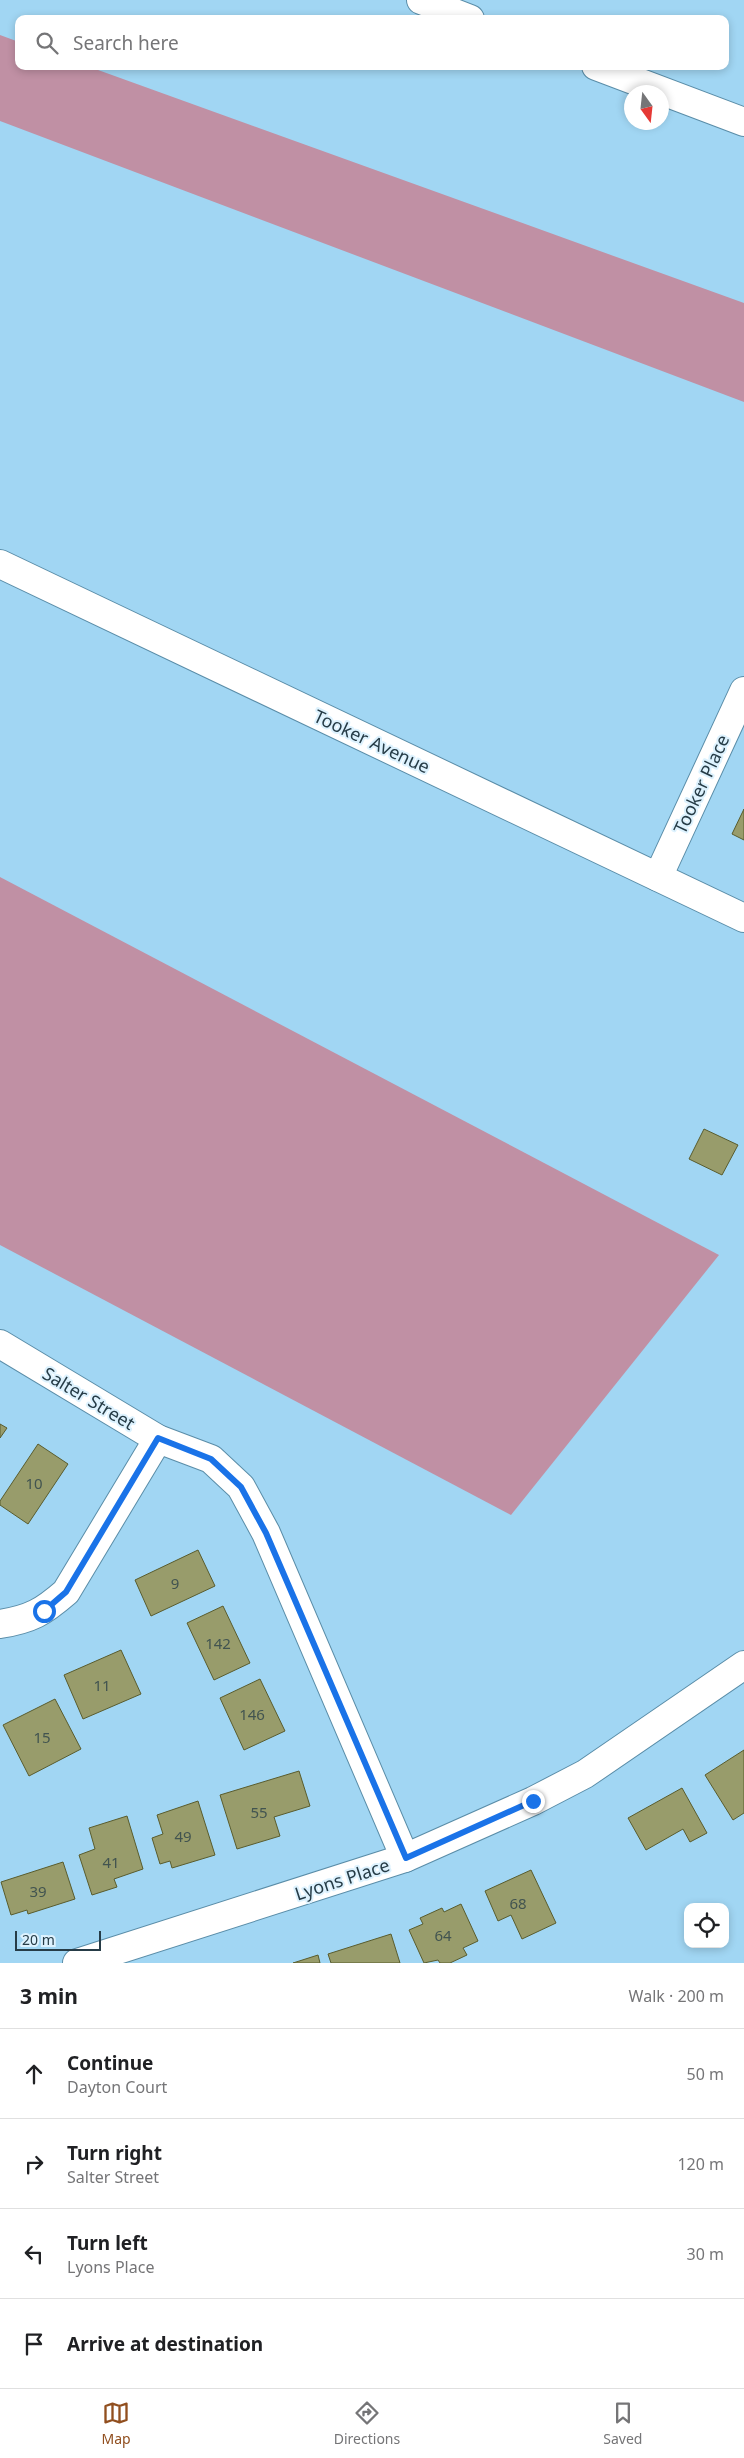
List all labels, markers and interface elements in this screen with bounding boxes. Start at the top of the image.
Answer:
search box [15,15,729,70]
icon: search [33,29,61,57]
text: Search here [73,30,179,56]
north arrow [624,85,669,130]
street label: Tooker Avenue [310,704,434,778]
street label: Tooker Place [668,731,734,837]
street label: Salter Street [38,1361,140,1435]
house number: 10 [25,1473,43,1493]
house number: 9 [171,1573,179,1593]
route start [33,1600,56,1623]
house number: 142 [205,1633,231,1653]
house number: 11 [93,1675,111,1695]
house number: 146 [239,1704,265,1724]
house number: 15 [33,1727,51,1747]
route end [522,1790,545,1813]
house number: 55 [250,1802,268,1822]
house number: 49 [174,1826,192,1846]
house number: 41 [102,1852,120,1872]
street label: Lyons Place [292,1852,392,1906]
house number: 39 [29,1881,47,1901]
house number: 68 [509,1893,527,1913]
map controls [684,1903,729,1948]
button: locate [684,1903,729,1948]
house number: 64 [434,1925,452,1945]
scale bar [15,1928,101,1951]
text: 20 m [22,1930,55,1949]
text: 3 min [20,1982,78,2010]
text: Walk · 200 m [629,1985,724,2007]
text: Continue [67,2050,153,2076]
icon: ahead [20,2060,48,2088]
text: 50 m [687,2063,724,2085]
text: Dayton Court [67,2076,167,2098]
text: Turn right [67,2140,162,2166]
icon: right [20,2150,48,2178]
text: 120 m [677,2153,724,2175]
text: Salter Street [67,2166,159,2188]
text: Turn left [67,2230,148,2256]
icon: left [20,2240,48,2268]
text: 30 m [687,2243,724,2265]
text: Lyons Place [67,2256,154,2278]
icon: arrive [20,2330,48,2358]
text: Arrive at destination [67,2331,263,2357]
tab: Map [102,2399,131,2448]
tab: Directions [334,2399,400,2448]
tab: Saved [603,2399,642,2448]

